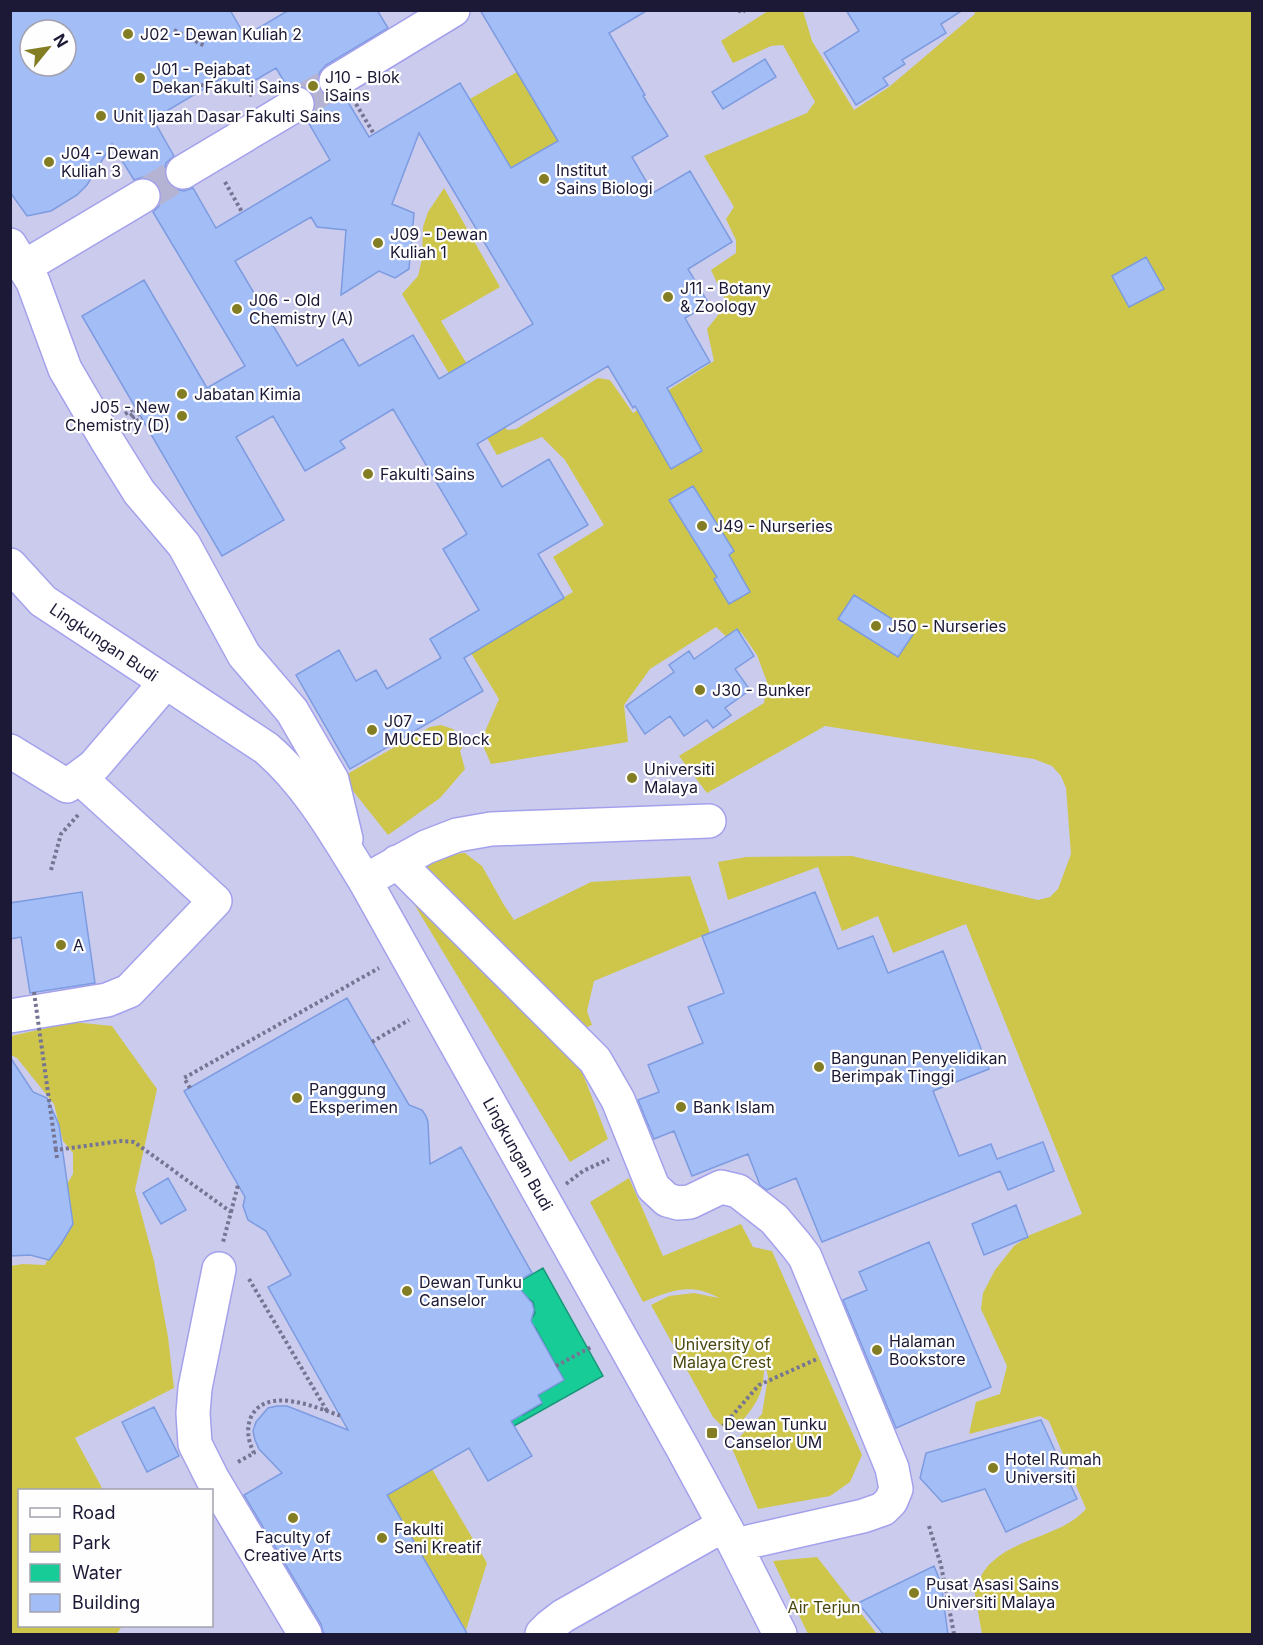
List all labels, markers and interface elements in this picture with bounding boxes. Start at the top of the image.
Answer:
north arrow [18,18,78,78]
place label: J02 - Dewan Kuliah 2 [140,24,302,44]
marker: J02 - Dewan Kuliah 2 [121,27,135,41]
text: N [49,30,73,51]
place label: J01 - Pejabat Dekan Fakulti Sains [152,59,300,97]
place label: J10 - Blok iSains [325,67,400,105]
marker: J01 - Pejabat Dekan Fakulti Sains [133,71,147,85]
marker: J10 - Blok iSains [306,79,320,93]
place label: Unit Ijazah Dasar Fakulti Sains [113,106,340,126]
marker: Unit Ijazah Dasar Fakulti Sains [94,109,108,123]
place label: J04 - Dewan Kuliah 3 [61,143,159,181]
marker: J04 - Dewan Kuliah 3 [42,155,56,169]
place label: Institut Sains Biologi [556,160,653,198]
marker: Institut Sains Biologi [537,172,551,186]
place label: J09 - Dewan Kuliah 1 [390,224,488,262]
marker: J09 - Dewan Kuliah 1 [371,236,385,250]
place label: J11 - Botany & Zoology [680,278,771,316]
place label: J06 - Old Chemistry (A) [249,290,354,328]
marker: J11 - Botany & Zoology [661,290,675,304]
marker: J06 - Old Chemistry (A) [230,302,244,316]
place label: Jabatan Kimia [194,384,301,404]
marker: Jabatan Kimia [175,387,189,401]
place label: J05 - New Chemistry (D) [65,397,170,435]
marker: J05 - New Chemistry (D) [175,409,189,423]
place label: Fakulti Sains [380,464,475,484]
marker: Fakulti Sains [361,467,375,481]
place label: J49 - Nurseries [714,516,833,536]
marker: J49 - Nurseries [695,519,709,533]
street label: Lingkungan Budi [46,598,162,686]
place label: J50 - Nurseries [888,616,1007,636]
marker: J50 - Nurseries [869,619,883,633]
place label: J30 - Bunker [712,680,811,700]
marker: J30 - Bunker [693,683,707,697]
place label: J07 - MUCED Block [384,711,490,749]
marker: J07 - MUCED Block [365,723,379,737]
place label: Universiti Malaya [644,759,715,797]
marker: Universiti Malaya [625,771,639,785]
place label: A [73,935,84,955]
marker: A [54,938,68,952]
place label: Bangunan Penyelidikan Berimpak Tinggi [831,1048,1007,1086]
marker: Bangunan Penyelidikan Berimpak Tinggi [812,1060,826,1074]
place label: Panggung Eksperimen [309,1079,398,1117]
marker: Panggung Eksperimen [290,1091,304,1105]
street label: Lingkungan Budi [479,1094,557,1214]
place label: Bank Islam [693,1097,775,1117]
marker: Bank Islam [674,1100,688,1114]
place label: Dewan Tunku Canselor [419,1272,522,1310]
marker: Dewan Tunku Canselor [400,1284,414,1298]
place label: Halaman Bookstore [889,1331,966,1369]
park label: University of Malaya Crest [673,1334,771,1372]
marker: Halaman Bookstore [870,1343,884,1357]
place label: Dewan Tunku Canselor UM [724,1414,827,1452]
marker: Dewan Tunku Canselor UM [705,1426,719,1440]
place label: Hotel Rumah Universiti [1005,1449,1101,1487]
marker: Hotel Rumah Universiti [986,1461,1000,1475]
legend [18,1489,213,1627]
text: Road [72,1502,115,1523]
marker: Faculty of Creative Arts [286,1511,300,1525]
place label: Fakulti Seni Kreatif [394,1519,482,1557]
place label: Faculty of Creative Arts [244,1527,342,1565]
marker: Fakulti Seni Kreatif [375,1531,389,1545]
text: Park [72,1532,111,1553]
text: Water [72,1562,122,1583]
place label: Pusat Asasi Sains Universiti Malaya [926,1574,1059,1612]
marker: Pusat Asasi Sains Universiti Malaya [907,1586,921,1600]
text: Building [72,1592,140,1613]
park label: Air Terjun [788,1597,861,1617]

